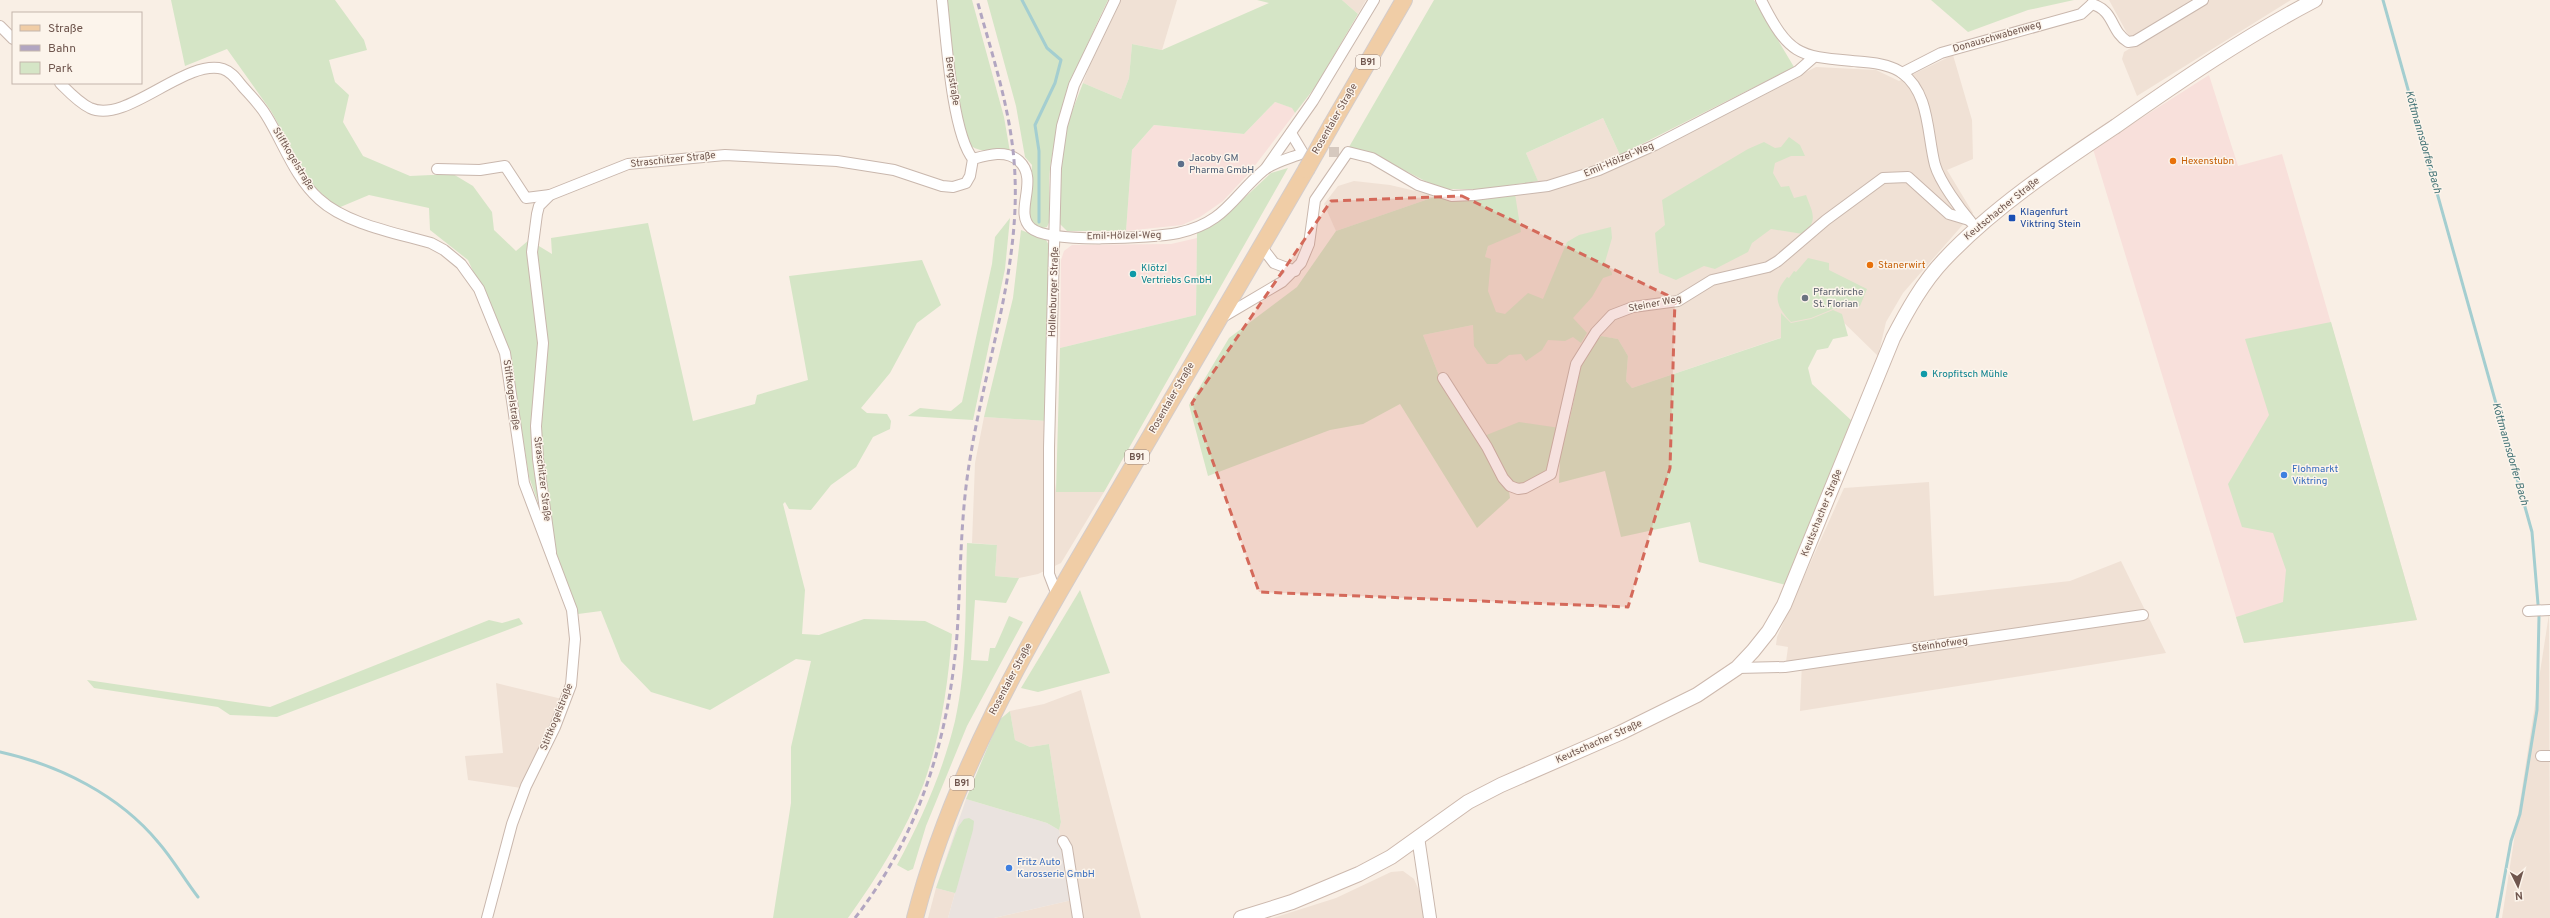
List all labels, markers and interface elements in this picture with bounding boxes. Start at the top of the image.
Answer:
legend [12,12,142,84]
street label: Donauschwabenweg [1951,18,2043,56]
text: Straße [48,21,83,37]
text: Bahn [48,41,76,57]
road number: B91 [1356,55,1380,69]
street label: Bergstraße [942,56,962,106]
text: Park [48,61,73,77]
street label: Rosentaler Straße [1309,81,1361,157]
water label: Köttmannsdorfer Bach [2402,89,2444,195]
street label: Stiftkogelstraße [269,125,317,193]
street label: Emil-Hölzel-Weg [1582,139,1656,181]
street label: Straschitzer Straße [630,149,716,171]
place label: Jacoby GM Pharma GmbH [1189,152,1254,177]
place label: Hexenstubn [2181,155,2234,168]
marker: Hexenstubn [2168,156,2178,166]
marker: Jacoby GM Pharma GmbH [1176,159,1186,169]
street label: Keutschacher Straße [1962,175,2042,243]
place label: Klagenfurt Viktring Stein [2020,206,2081,231]
marker: Klagenfurt Viktring Stein [2007,213,2017,223]
street label: Emil-Hölzel-Weg [1086,229,1162,243]
street label: Hollenburger Straße [1046,247,1062,337]
place label: Stanerwirt [1878,259,1926,272]
marker: Stanerwirt [1865,260,1875,270]
place label: Klötzl Vertriebs GmbH [1141,262,1212,287]
marker: Klötzl Vertriebs GmbH [1128,269,1138,279]
place label: Pfarrkirche St. Florian [1813,286,1863,311]
street label: Steiner Weg [1627,292,1683,316]
marker: Pfarrkirche St. Florian [1800,293,1810,303]
street label: Stiftkogelstraße [500,359,522,431]
street label: Rosentaler Straße [1146,360,1198,436]
place label: Kropfitsch Mühle [1932,368,2008,381]
marker: Kropfitsch Mühle [1919,369,1929,379]
water label: Köttmannsdorfer Bach [2489,401,2531,507]
street label: Straschitzer Straße [530,436,554,522]
road number: B91 [1125,450,1149,464]
place label: Flohmarkt Viktring [2292,463,2339,488]
street label: Keutschacher Straße [1798,467,1846,559]
marker: Flohmarkt Viktring [2279,470,2289,480]
street label: Steinhofweg [1911,635,1969,655]
street label: Rosentaler Straße [987,641,1035,717]
street label: Stiftkogelstraße [538,682,576,752]
street label: Keutschacher Straße [1554,717,1644,767]
road number: B91 [950,776,974,790]
place label: Fritz Auto Karosserie GmbH [1017,856,1095,881]
marker: Fritz Auto Karosserie GmbH [1004,863,1014,873]
north arrow [2498,866,2538,906]
text: N [2514,888,2523,902]

